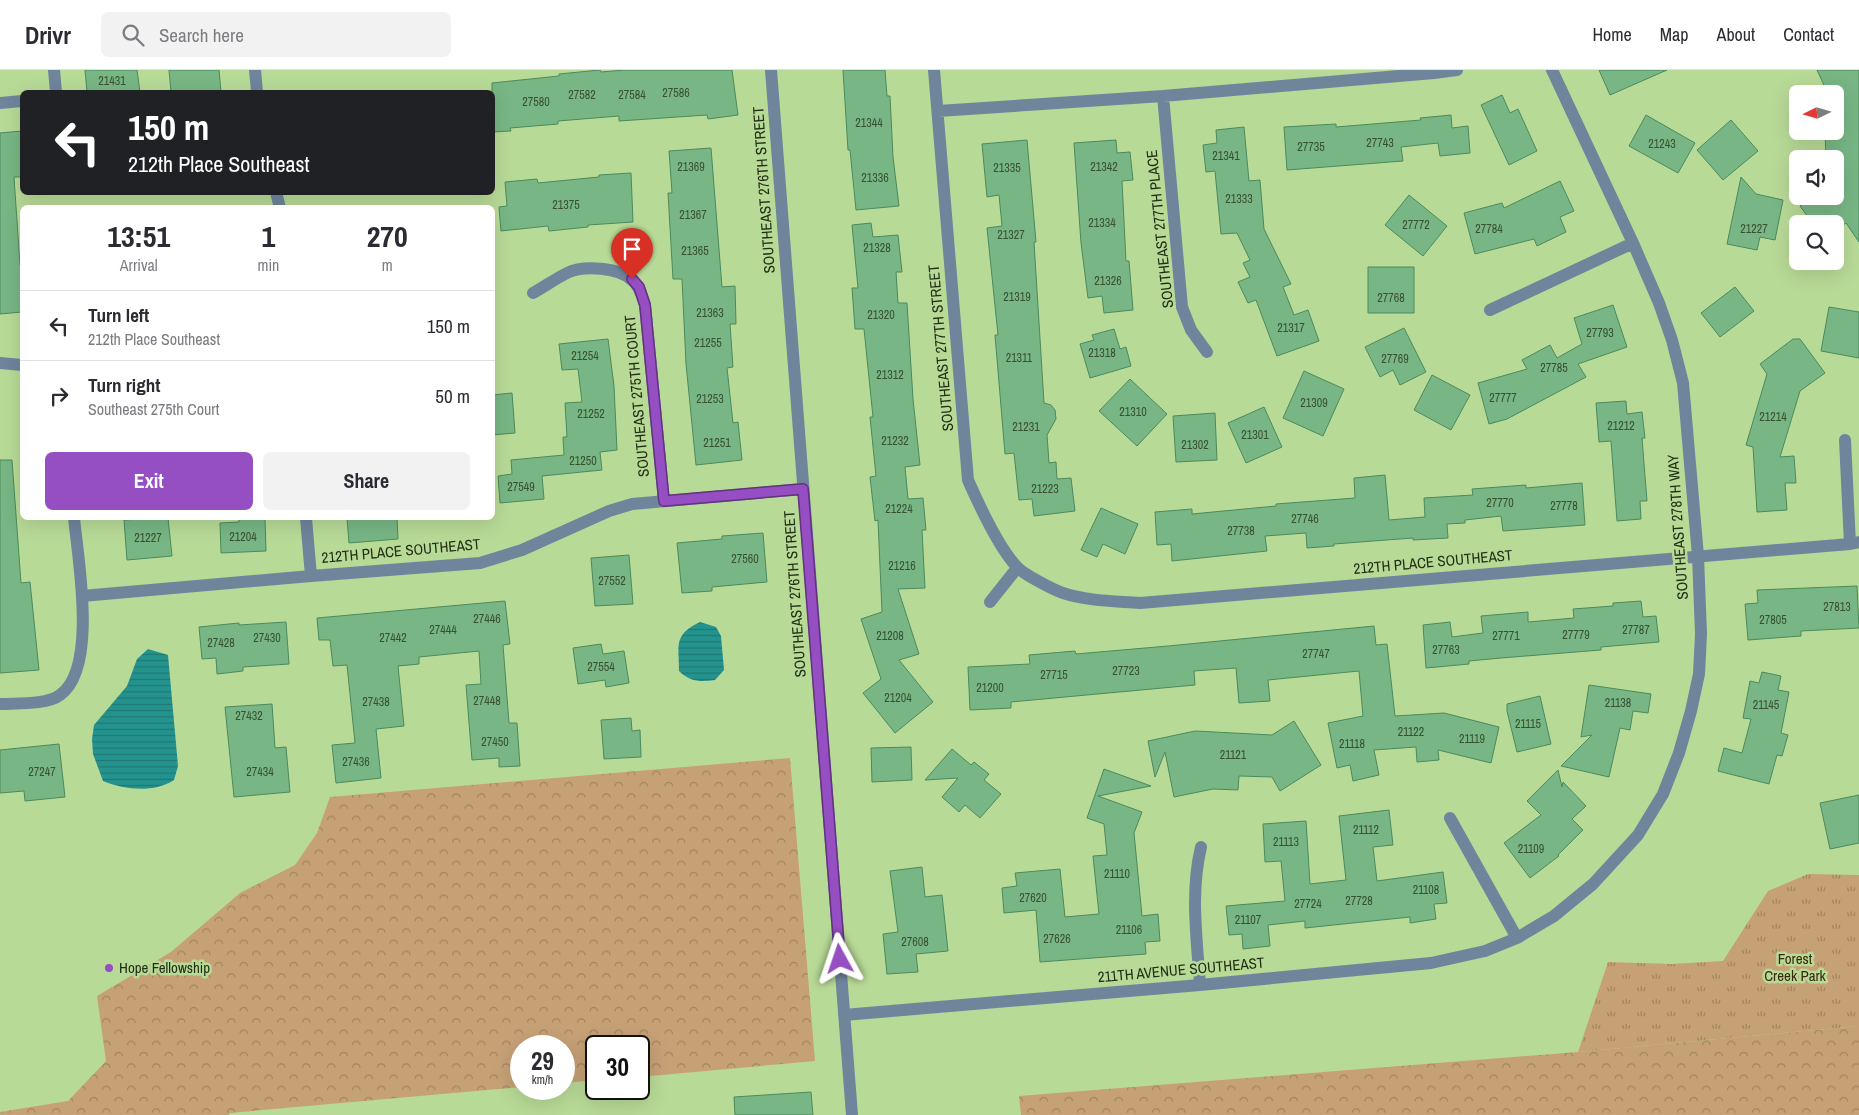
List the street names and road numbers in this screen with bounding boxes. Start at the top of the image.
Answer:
street label: SOUTHEAST 276TH STREET [747,105,780,274]
street label: SOUTHEAST 277TH PLACE [1141,149,1178,309]
street label: SOUTHEAST 277TH STREET [923,263,958,432]
street label: SOUTHEAST 275TH COURT [619,314,654,478]
street label: SOUTHEAST 278TH WAY [1662,453,1693,600]
street label: SOUTHEAST 276TH STREET [778,509,811,678]
street label: 212TH PLACE SOUTHEAST [321,533,482,568]
street label: 212TH PLACE SOUTHEAST [1353,544,1514,579]
street label: 211TH AVENUE SOUTHEAST [1097,952,1266,987]

